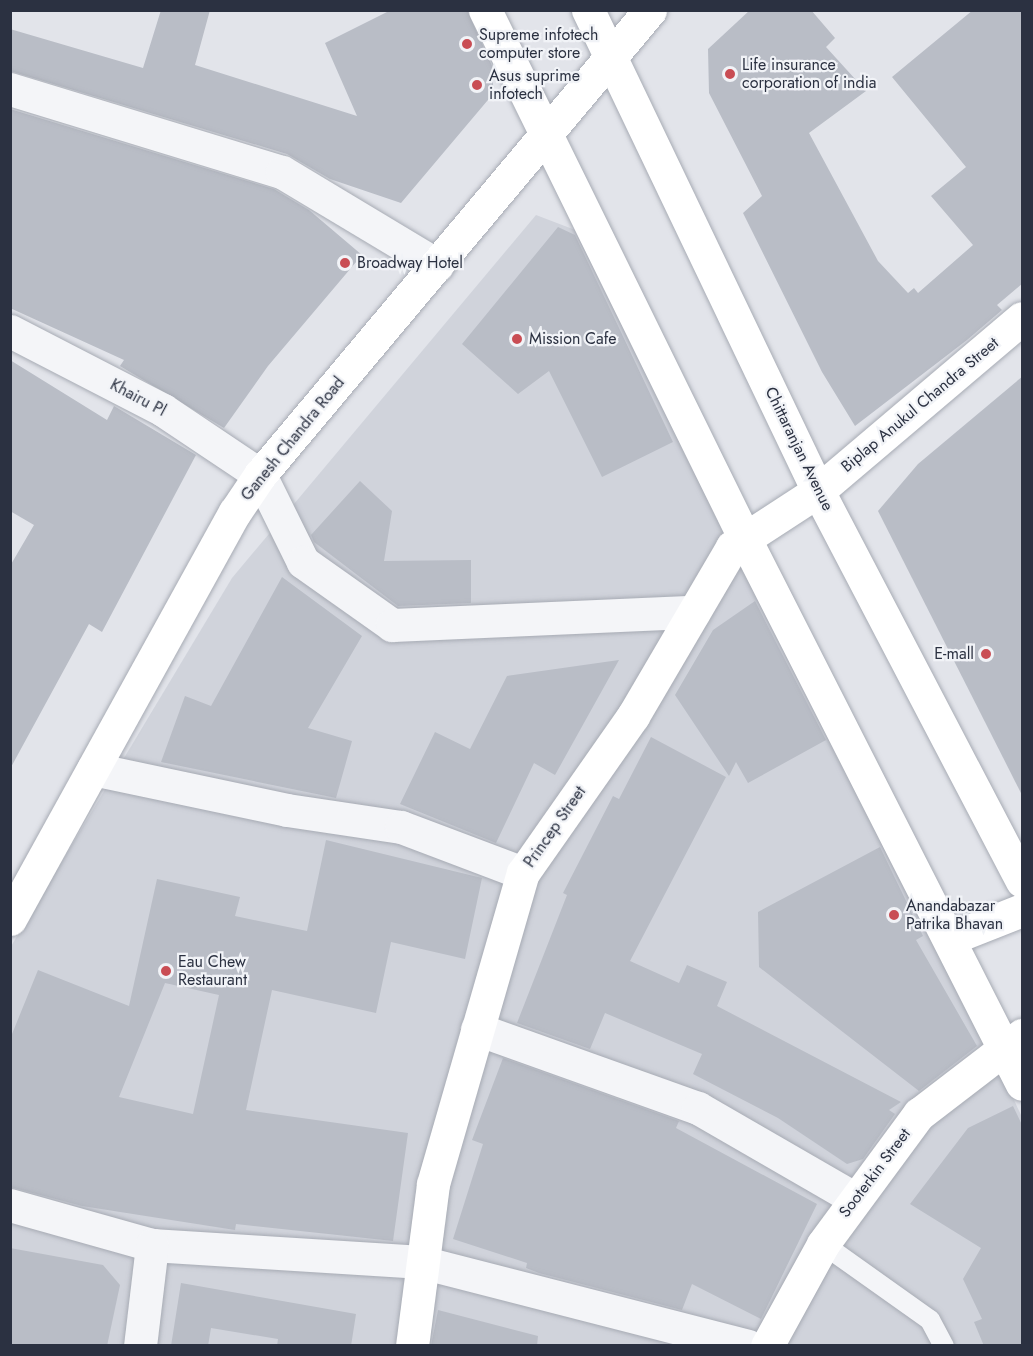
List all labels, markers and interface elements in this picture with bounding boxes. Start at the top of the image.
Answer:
place label: Supreme infotech computer store [479,25,598,63]
marker: Supreme infotech computer store [460,37,474,51]
place label: Life insurance corporation of india [742,55,876,93]
place label: Asus suprime infotech [489,66,580,104]
marker: Life insurance corporation of india [723,67,737,81]
marker: Asus suprime infotech [470,78,484,92]
place label: Broadway Hotel [357,253,463,273]
marker: Broadway Hotel [338,256,352,270]
place label: Mission Cafe [529,329,617,349]
marker: Mission Cafe [510,332,524,346]
street label: Biplap Anukul Chandra Street [837,334,1003,476]
street label: Ganesh Chandra Road [237,373,349,505]
street label: Khairu Pl [107,375,169,421]
street label: Chittaranjan Avenue [761,384,837,514]
place label: E-mall [934,644,974,664]
marker: E-mall [979,647,993,661]
street label: Princep Street [520,783,590,871]
place label: Anandabazar Patrika Bhavan [906,896,1003,934]
marker: Anandabazar Patrika Bhavan [887,908,901,922]
place label: Eau Chew Restaurant [178,952,247,990]
marker: Eau Chew Restaurant [159,964,173,978]
street label: Sooterkin Street [835,1125,915,1221]

